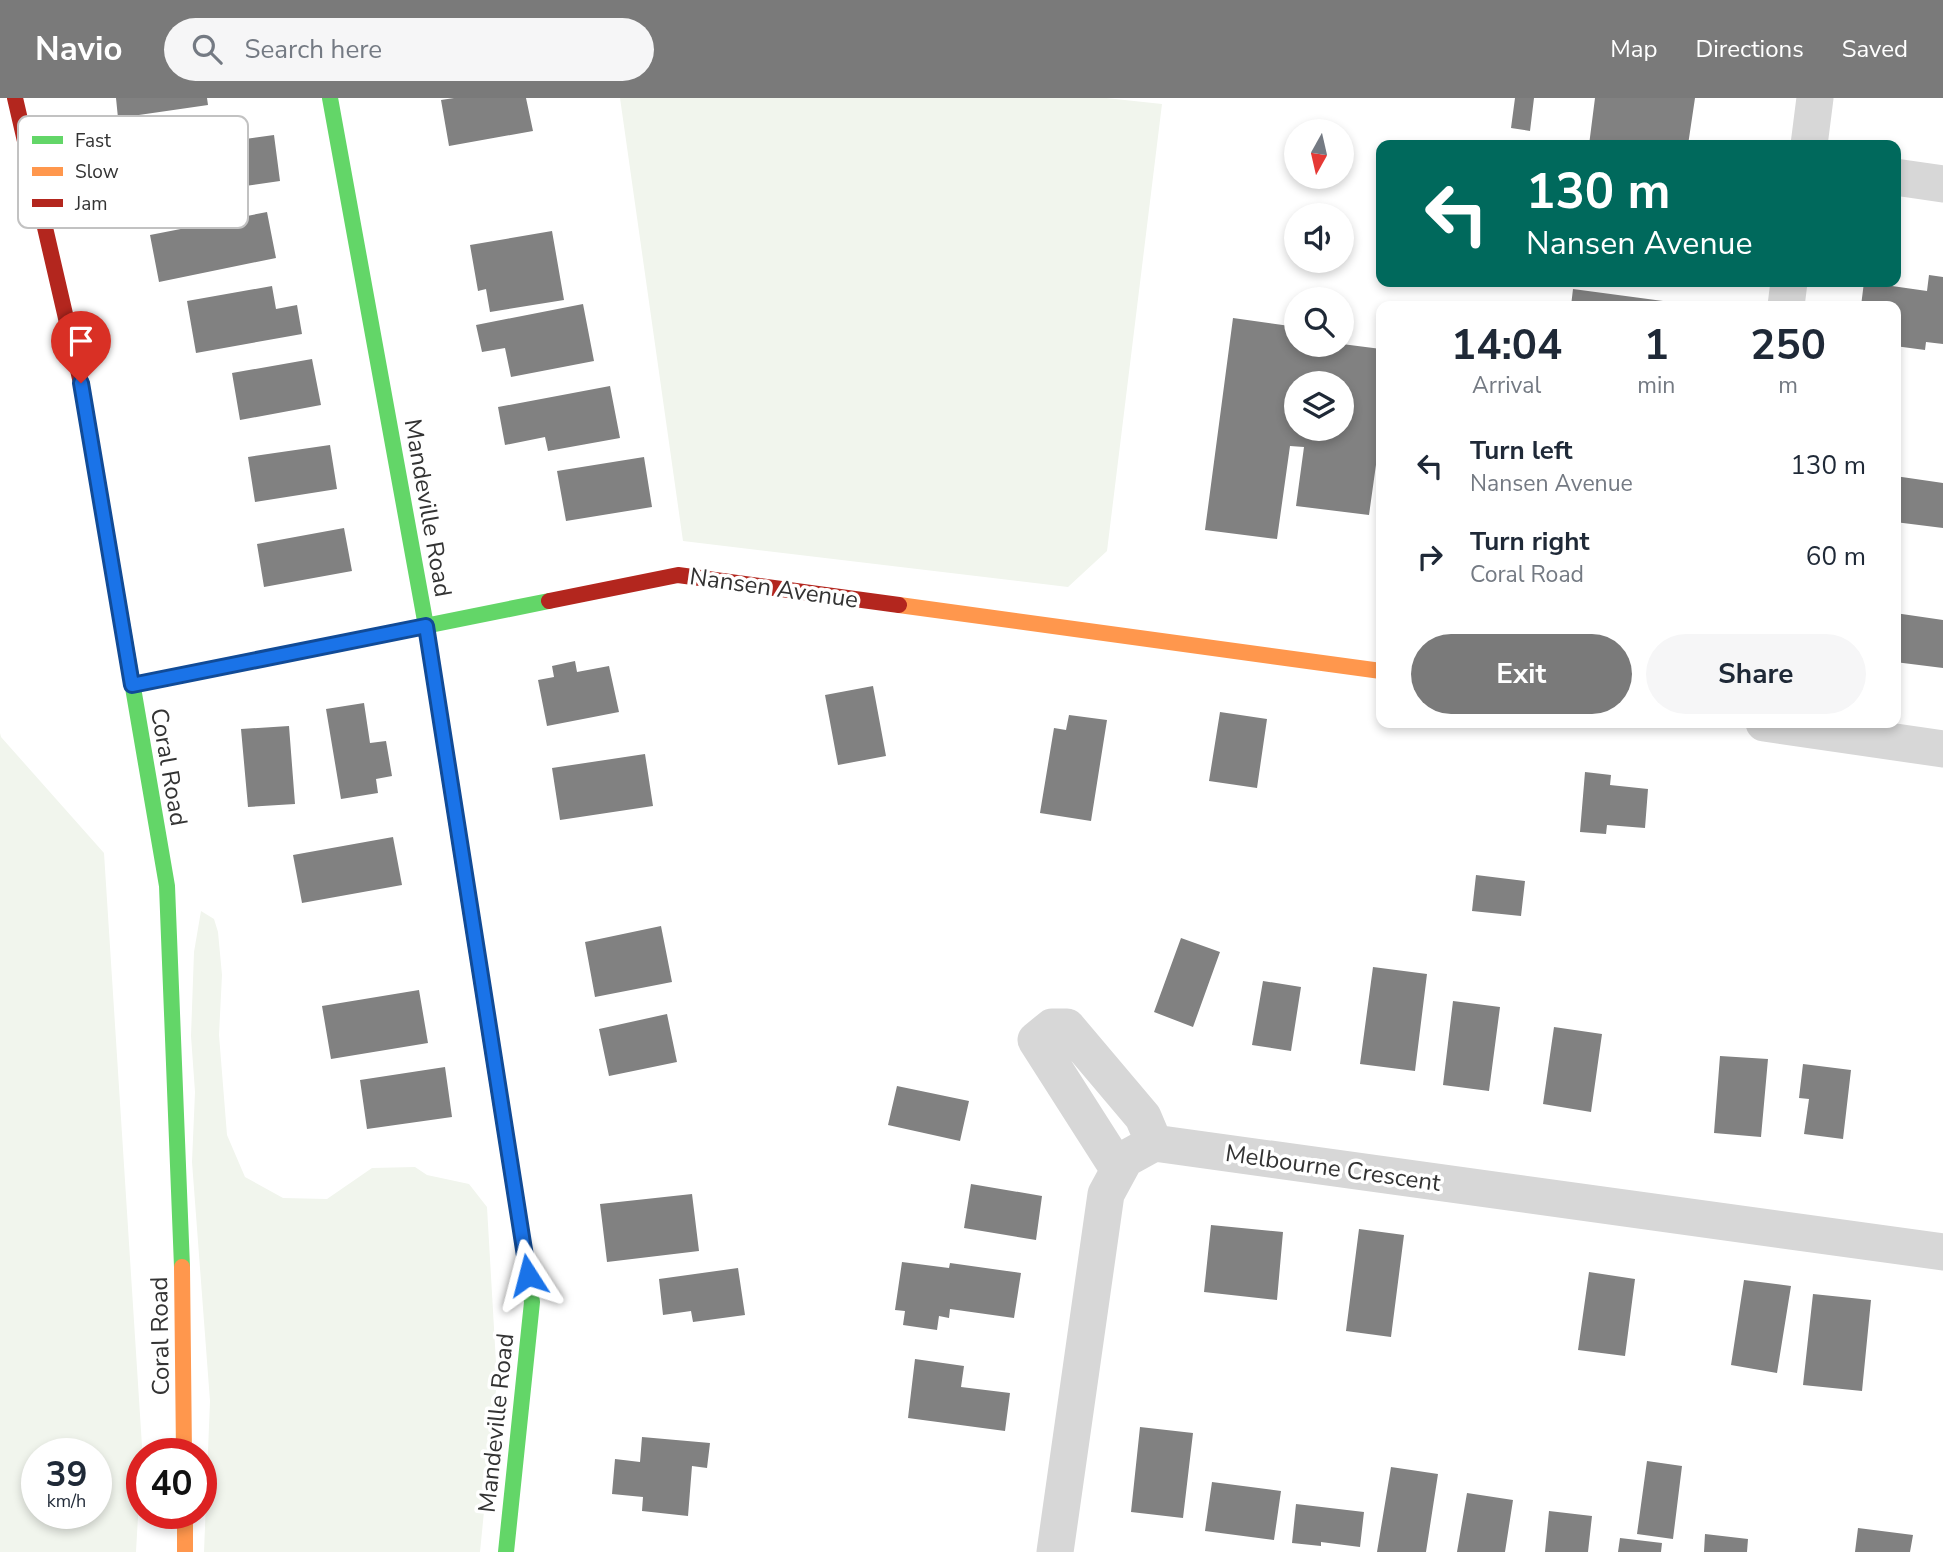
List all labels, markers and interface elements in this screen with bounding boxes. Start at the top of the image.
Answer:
search box [164,18,654,81]
text: Navio [35,27,122,72]
icon: search [188,30,226,68]
text: Search here [244,32,382,67]
text: Map [1610,33,1657,65]
text: Directions [1695,33,1804,65]
text: Saved [1842,33,1908,65]
legend [18,116,248,228]
north arrow [1284,119,1354,189]
map controls [1284,119,1354,441]
text: Fast [75,128,111,154]
text: 130 m [1526,158,1670,225]
text: Slow [75,159,119,185]
icon: left [1411,168,1502,259]
text: Jam [74,191,108,217]
button: sound [1284,203,1354,273]
text: Nansen Avenue [1526,222,1753,265]
button: search [1284,287,1354,357]
pin [51,311,111,383]
text: 14:04 [1451,317,1562,374]
text: 1 [1644,317,1669,374]
text: 250 [1750,317,1826,374]
icon: arrive [62,322,100,360]
text: Arrival [1472,370,1541,401]
text: min [1637,370,1675,401]
text: m [1778,370,1798,401]
button: layers [1284,371,1354,441]
street label: Mandeville Road [397,416,459,600]
text: Turn left [1470,433,1573,468]
icon: left [1411,447,1449,485]
text: 130 m [1790,448,1866,483]
text: Nansen Avenue [1470,468,1633,499]
text: Turn right [1470,524,1589,559]
icon: right [1411,538,1449,576]
text: 60 m [1806,539,1866,574]
text: Coral Road [1470,559,1584,590]
street label: Nansen Avenue [688,560,860,616]
button: Exit [1411,634,1632,714]
button: Share [1646,634,1866,714]
street label: Coral Road [143,706,195,828]
street label: Melbourne Crescent [1223,1137,1443,1199]
position arrow [491,1238,565,1312]
street label: Coral Road [143,1276,177,1396]
street label: Mandeville Road [471,1332,521,1514]
speed limit sign: 40 [126,1438,217,1529]
text: 39 [45,1451,88,1498]
text: km/h [47,1489,86,1513]

